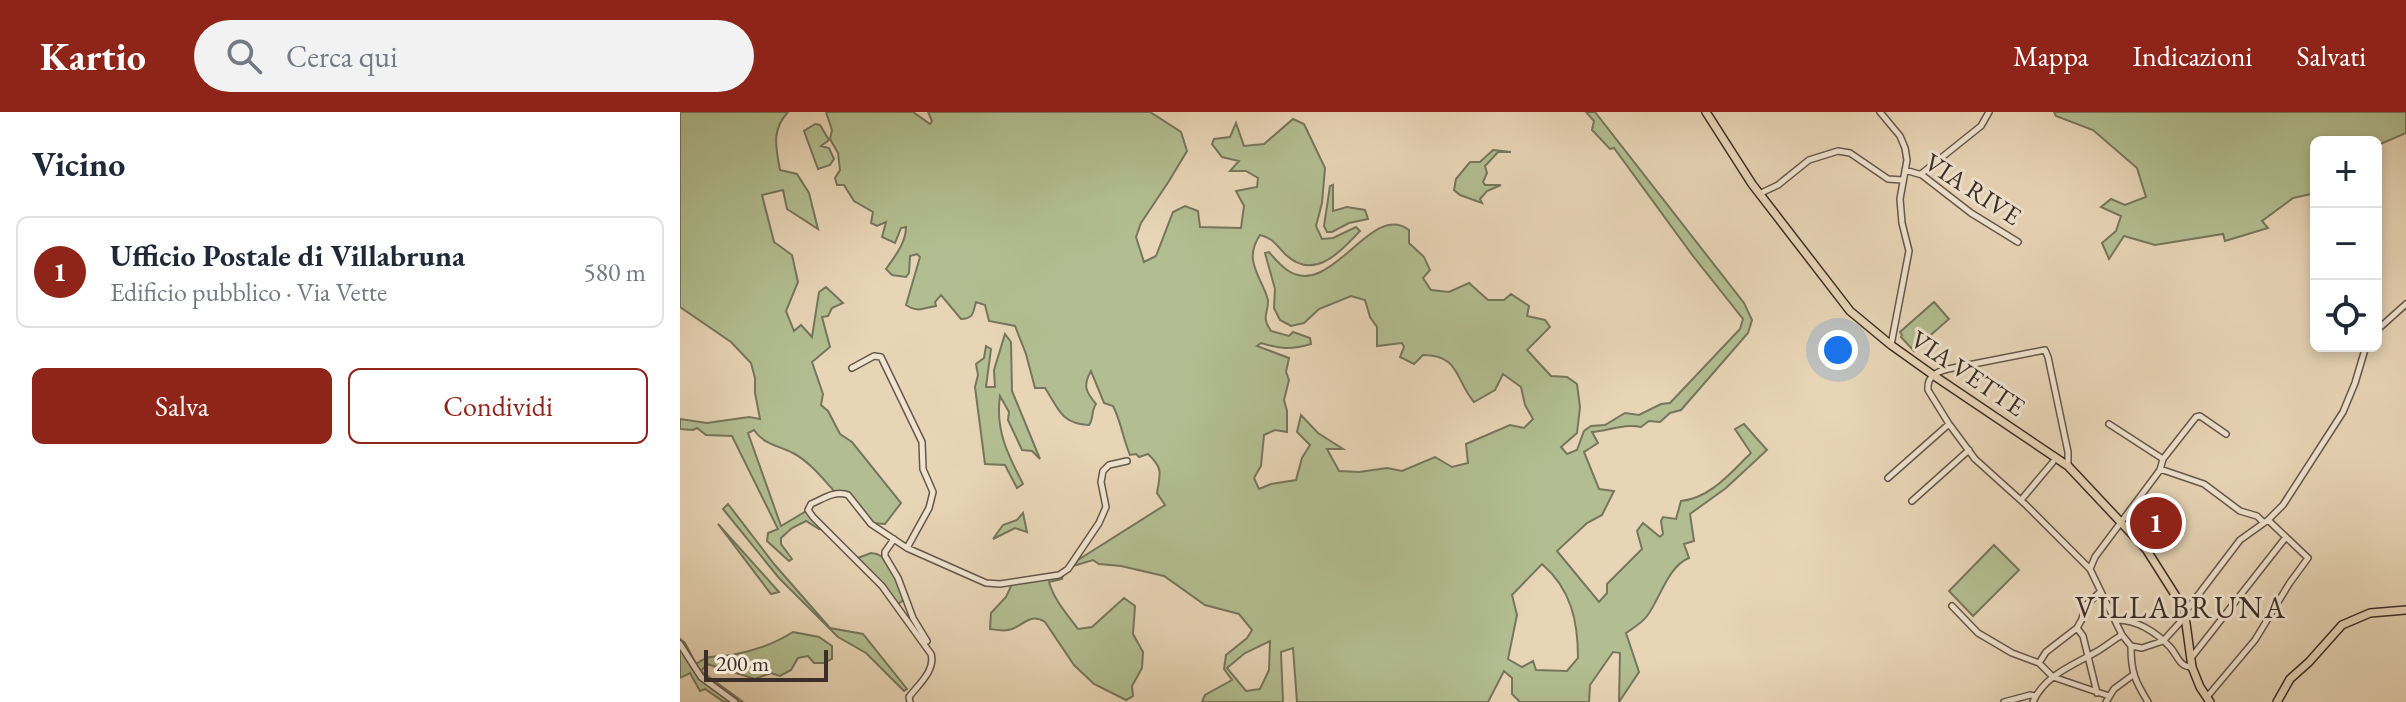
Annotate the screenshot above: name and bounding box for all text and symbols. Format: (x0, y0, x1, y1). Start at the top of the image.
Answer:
search box (194, 20, 754, 92)
text: Kartio (40, 32, 146, 81)
icon: search (222, 34, 266, 78)
text: Cerca qui (286, 37, 398, 76)
text: Mappa (2013, 38, 2089, 74)
text: Indicazioni (2133, 38, 2252, 74)
text: Salvati (2296, 38, 2366, 74)
map controls (2310, 136, 2382, 352)
button: + (2310, 136, 2382, 208)
text: Vicino (32, 142, 125, 186)
street label: VIA RIVE (1918, 145, 2028, 233)
button: − (2310, 208, 2382, 280)
text: Ufficio Postale di Villabruna (110, 236, 465, 275)
text: 1 (53, 255, 67, 289)
text: 580 m (583, 255, 646, 289)
text: Edificio pubblico · Via Vette (110, 275, 387, 309)
button: locate (2310, 280, 2382, 352)
street label: VIA VETTE (1904, 322, 2032, 424)
your location (1818, 330, 1858, 370)
button: Salva (32, 368, 332, 444)
button: Condividi (348, 368, 648, 444)
pin: 1 (2130, 493, 2182, 553)
district label: VILLABRUNA (2075, 588, 2287, 627)
scale bar (704, 646, 828, 682)
text: 200 m (716, 649, 769, 678)

